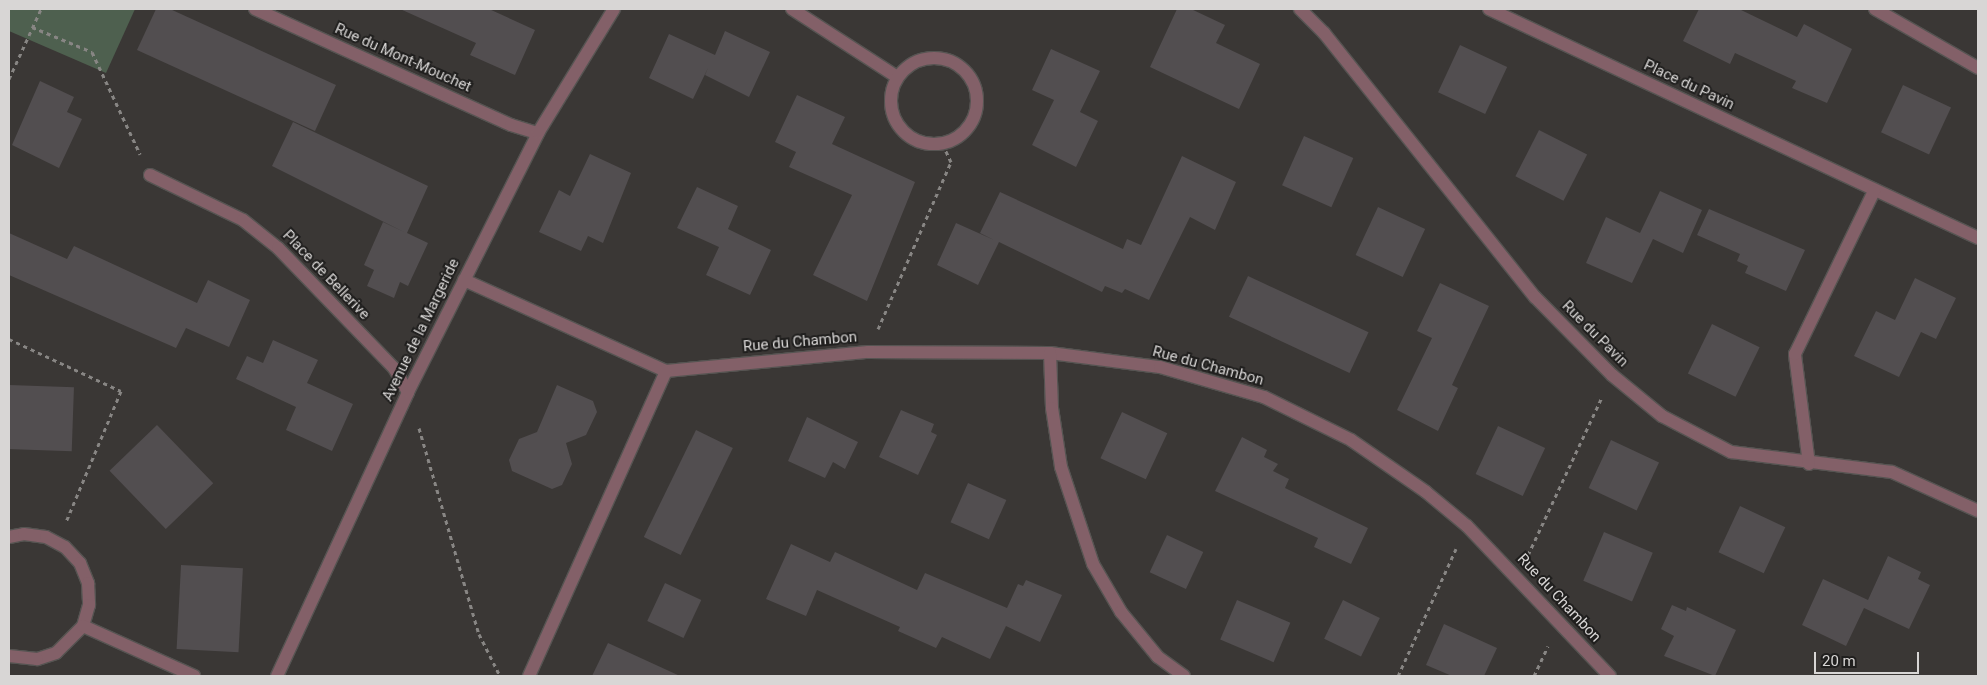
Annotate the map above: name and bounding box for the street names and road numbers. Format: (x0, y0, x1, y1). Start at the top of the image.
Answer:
street label: Rue du Mont-Mouchet (332, 20, 474, 96)
street label: Place du Pavin (1641, 56, 1737, 114)
street label: Place de Bellerive (279, 227, 373, 323)
street label: Avenue de la Margeride (379, 256, 463, 404)
street label: Rue du Pavin (1558, 297, 1632, 371)
street label: Rue du Chambon (742, 328, 858, 356)
street label: Rue du Chambon (1150, 343, 1266, 389)
street label: Rue du Chambon (1513, 550, 1605, 646)

